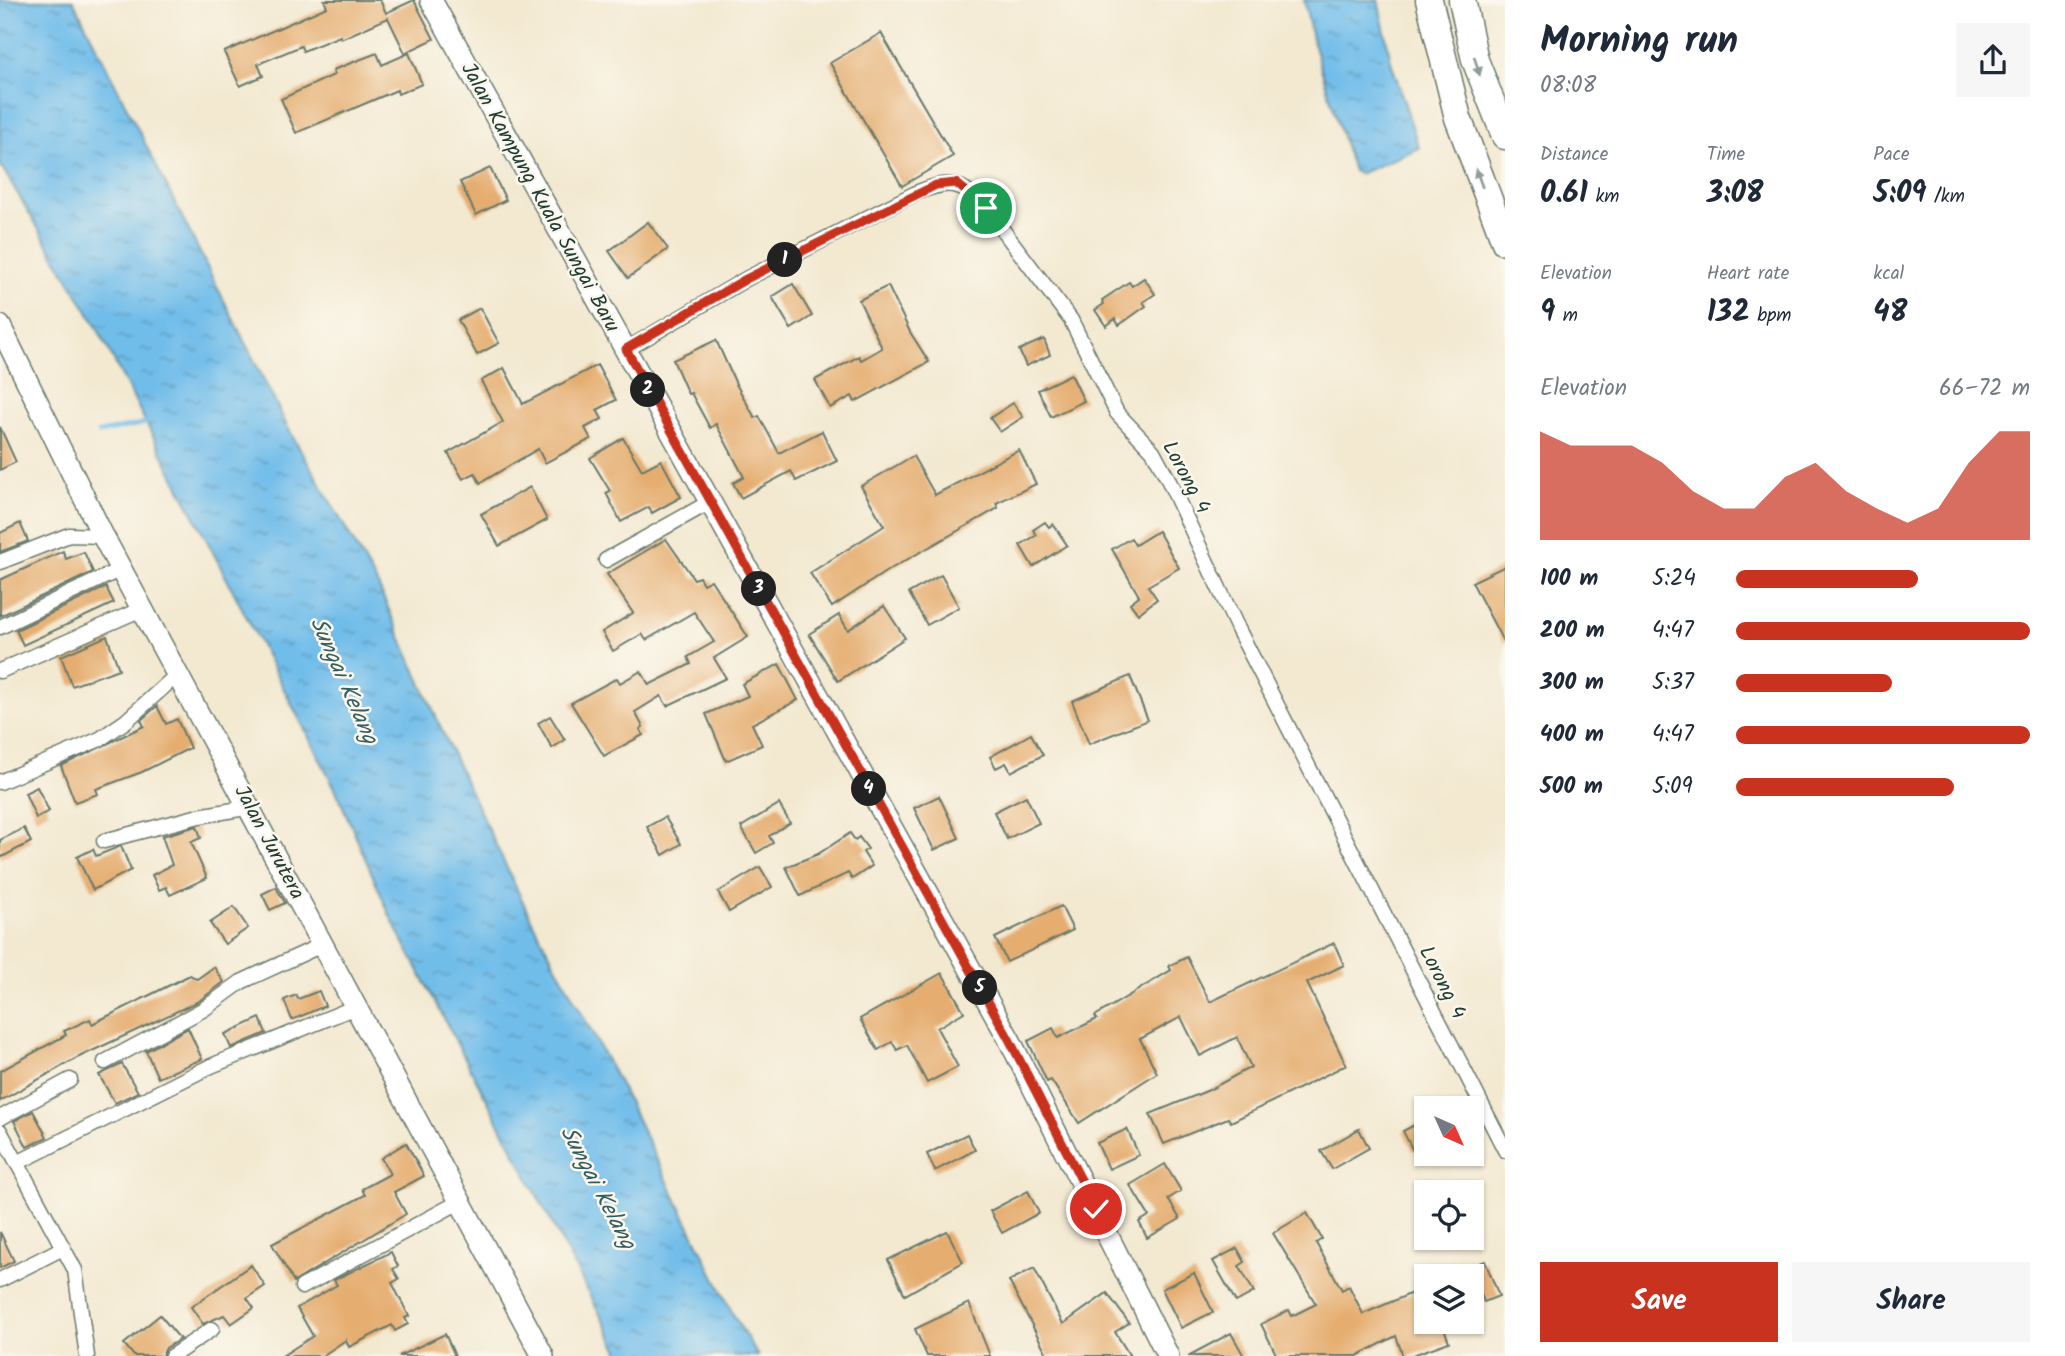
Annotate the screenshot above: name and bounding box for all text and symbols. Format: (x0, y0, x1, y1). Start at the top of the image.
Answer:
text: Morning run (1540, 12, 1738, 72)
button: share (1956, 23, 2030, 97)
street label: Jalan Kampung Kuala Sungai Baru (451, 56, 628, 339)
one-way arrow (1473, 56, 1483, 77)
text: 08:08 (1540, 68, 1596, 104)
text: Distance (1540, 140, 1608, 170)
text: Time (1707, 140, 1745, 170)
text: Pace (1873, 140, 1910, 170)
one-way arrow (1473, 168, 1484, 189)
text: 0.61 (1540, 170, 1588, 218)
text: 3:08 (1707, 170, 1764, 218)
text: 5:09 (1873, 170, 1926, 218)
pin (956, 178, 1016, 238)
text: km (1588, 182, 1619, 212)
text: /km (1926, 182, 1965, 212)
icon: arrive (967, 189, 1005, 227)
pin: 1 (768, 243, 802, 278)
text: 1 (782, 244, 787, 274)
text: Elevation (1540, 259, 1612, 289)
text: Heart rate (1707, 259, 1789, 289)
text: kcal (1873, 259, 1904, 289)
text: 9 (1540, 289, 1555, 337)
text: 132 (1707, 289, 1750, 337)
text: 48 (1873, 289, 1907, 337)
text: m (1555, 301, 1578, 331)
text: bpm (1750, 301, 1791, 331)
text: Elevation (1540, 371, 1627, 407)
text: 66–72 m (1939, 371, 2030, 407)
pin: 2 (630, 372, 666, 408)
text: 2 (642, 374, 653, 404)
street label: Lorong 4 (1153, 435, 1219, 520)
text: 100 m (1540, 561, 1598, 597)
text: 5:24 (1652, 561, 1696, 597)
pin: 3 (742, 572, 776, 606)
text: 3 (753, 573, 764, 603)
water label: Sungai Kelang (299, 612, 388, 752)
text: 200 m (1540, 613, 1605, 649)
text: 4:47 (1652, 613, 1694, 649)
text: 300 m (1540, 665, 1604, 701)
text: 5:37 (1652, 665, 1694, 701)
text: 400 m (1540, 717, 1604, 753)
text: 4:47 (1652, 717, 1694, 753)
text: 500 m (1540, 769, 1603, 805)
text: 5:09 (1652, 769, 1693, 805)
pin: 4 (852, 772, 886, 806)
text: 4 (863, 773, 874, 803)
street label: Jalan Jurutera (225, 779, 313, 906)
street label: Lorong 4 (1409, 940, 1474, 1025)
pin: 5 (962, 970, 998, 1006)
text: 5 (975, 972, 984, 1002)
north arrow (1414, 1096, 1484, 1166)
map controls (1414, 1096, 1484, 1334)
water label: Sungai Kelang (550, 1120, 646, 1258)
pin (1066, 1179, 1126, 1239)
button: locate (1414, 1180, 1484, 1250)
icon: check (1077, 1190, 1115, 1228)
button: Save (1540, 1262, 1778, 1342)
button: Share (1792, 1262, 2030, 1342)
button: layers (1414, 1264, 1484, 1334)

